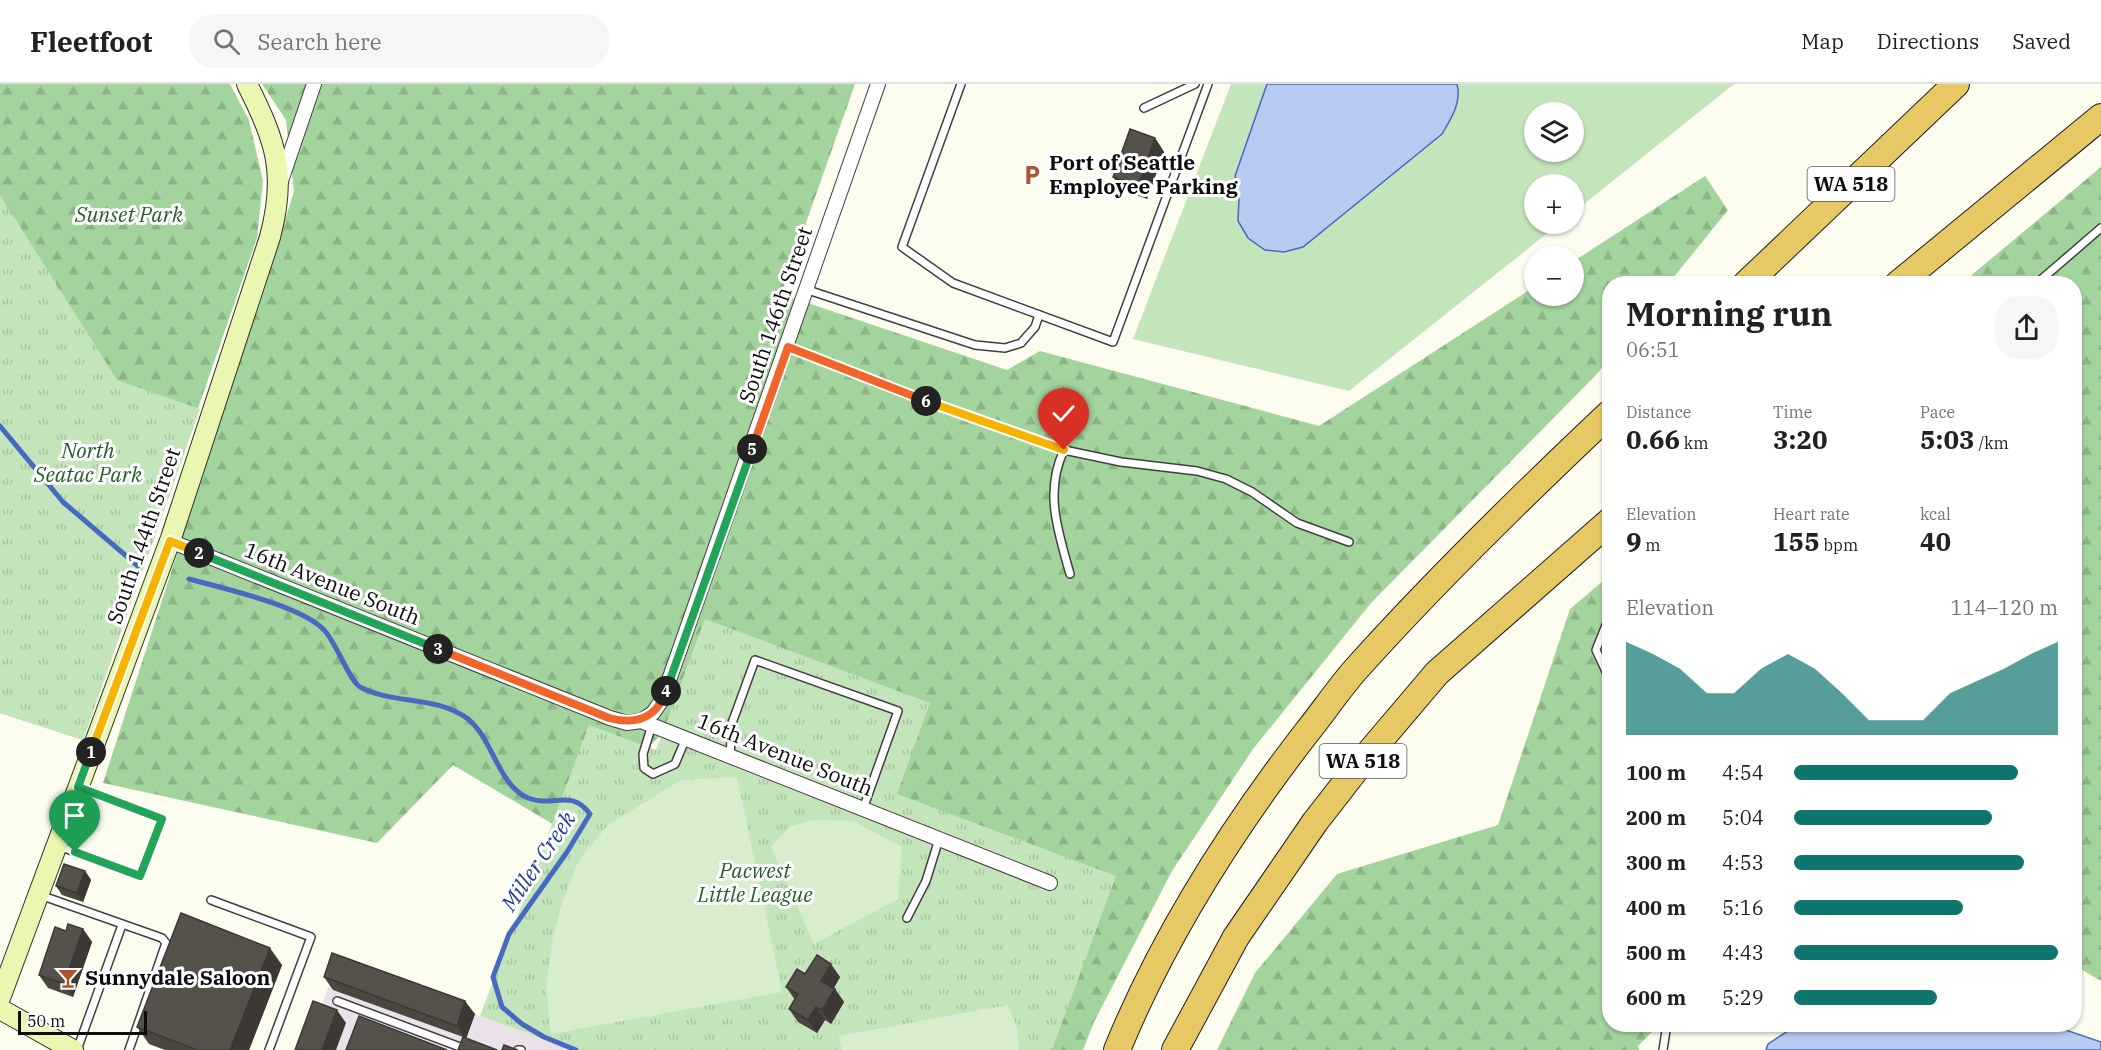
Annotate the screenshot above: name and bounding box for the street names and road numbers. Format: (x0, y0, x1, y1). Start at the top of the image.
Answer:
road number: WA 518 (1808, 167, 1894, 201)
street label: South 146th Street (732, 223, 818, 407)
street label: South 144th Street (100, 444, 186, 628)
street label: 16th Avenue South (240, 535, 424, 631)
street label: 16th Avenue South (693, 706, 877, 802)
road number: WA 518 (1320, 744, 1406, 778)

